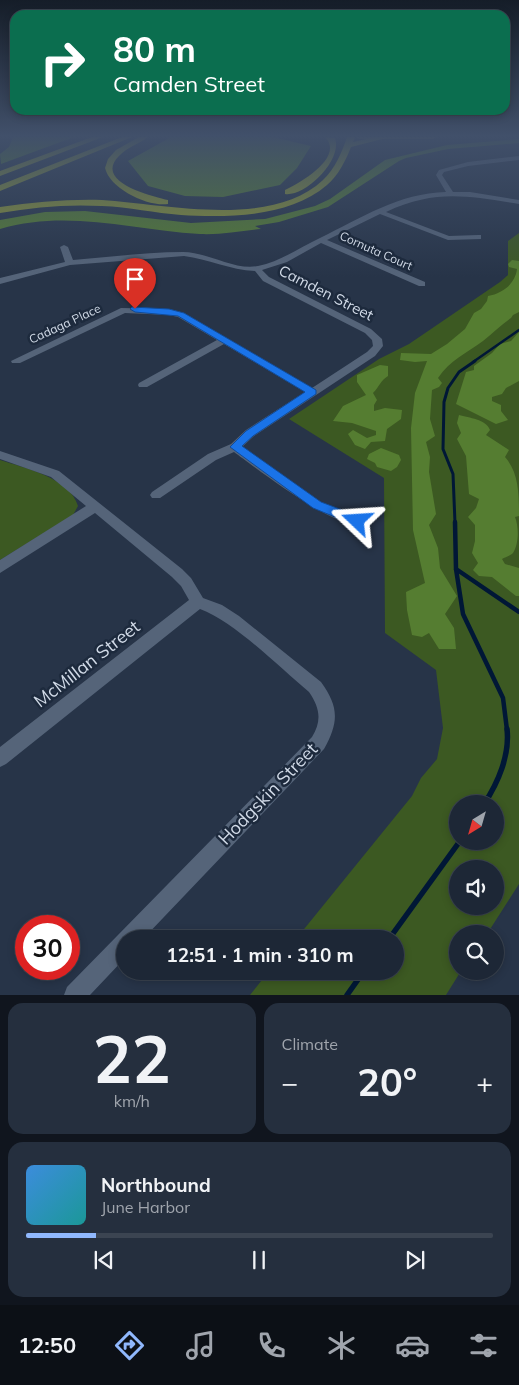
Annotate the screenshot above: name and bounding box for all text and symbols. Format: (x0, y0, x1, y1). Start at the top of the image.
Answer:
text: 80 m (113, 27, 196, 71)
icon: right (30, 30, 95, 95)
text: Camden Street (113, 70, 265, 98)
street label: Cornuta Court (338, 228, 415, 273)
pin (114, 258, 156, 309)
street label: Camden Street (276, 261, 377, 325)
icon: arrive (121, 265, 149, 293)
street label: Cadaga Place (27, 300, 103, 347)
position arrow (330, 494, 382, 546)
street label: McMillan Street (29, 615, 144, 712)
street label: Hodgskin Street (213, 738, 322, 850)
north arrow (449, 795, 504, 850)
map controls (449, 795, 504, 980)
button: sound (449, 860, 504, 915)
speed limit sign: 30 (15, 915, 80, 980)
button: search (449, 925, 504, 980)
text: 12:51 · 1 min · 310 m (166, 943, 354, 967)
text: 22 (93, 1018, 171, 1099)
text: Climate (282, 1034, 338, 1054)
text: 20° (357, 1058, 417, 1106)
text: − (282, 1065, 298, 1100)
text: + (476, 1065, 493, 1100)
text: km/h (114, 1091, 150, 1111)
text: Northbound (101, 1173, 211, 1197)
text: June Harbor (101, 1197, 190, 1217)
icon: previous (90, 1246, 118, 1274)
icon: pause (245, 1246, 273, 1274)
icon: next (401, 1246, 429, 1274)
icon: directions (112, 1328, 147, 1363)
icon: music (183, 1328, 218, 1363)
icon: phone (254, 1328, 289, 1363)
icon: climate (324, 1328, 359, 1363)
icon: car (395, 1328, 430, 1363)
icon: filters (466, 1328, 501, 1363)
text: 12:50 (18, 1331, 76, 1359)

